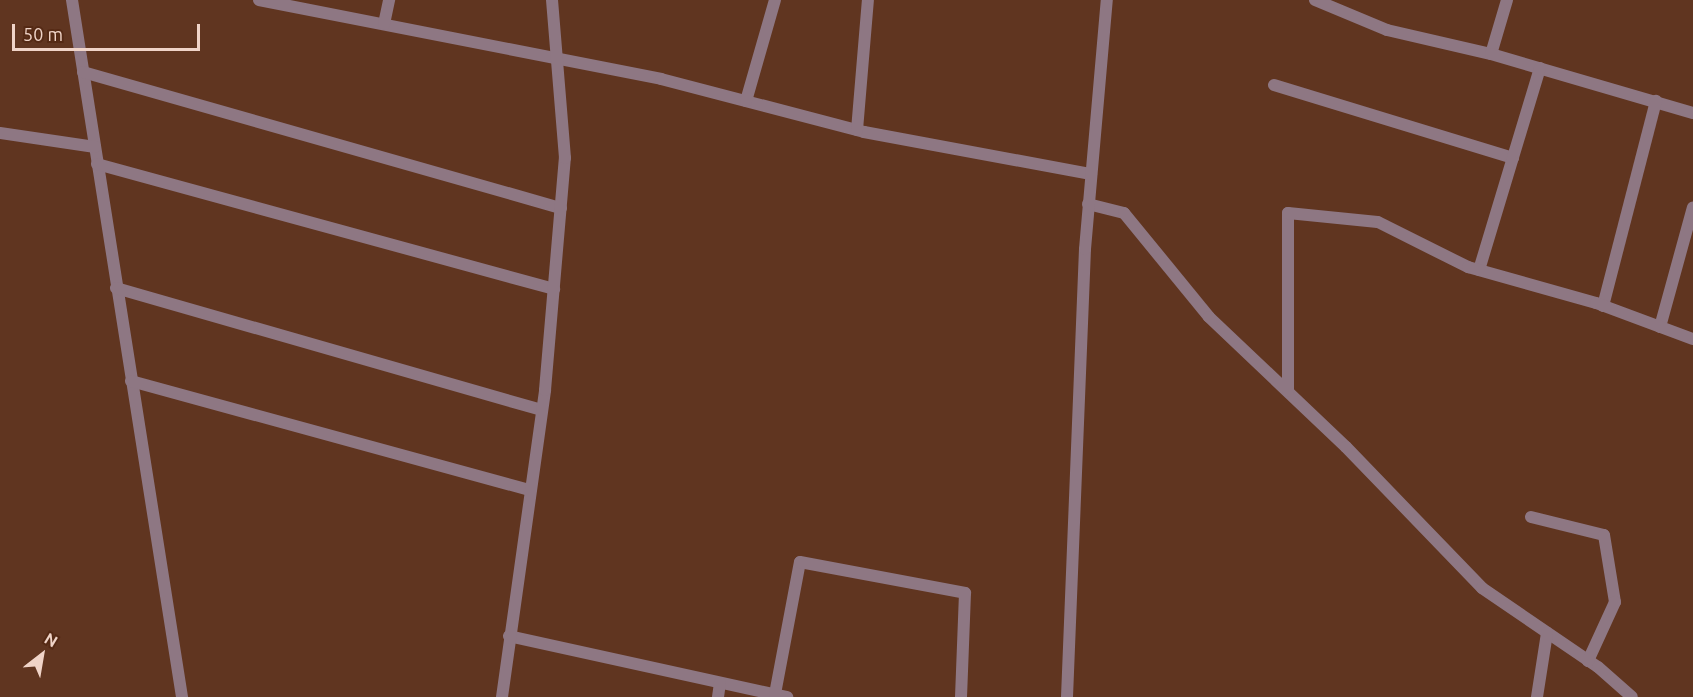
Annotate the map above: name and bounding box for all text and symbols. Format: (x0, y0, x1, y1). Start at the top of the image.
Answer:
scale bar (15, 12, 202, 50)
text: 50 m (23, 24, 63, 44)
north arrow (12, 625, 72, 685)
text: N (42, 629, 61, 650)

